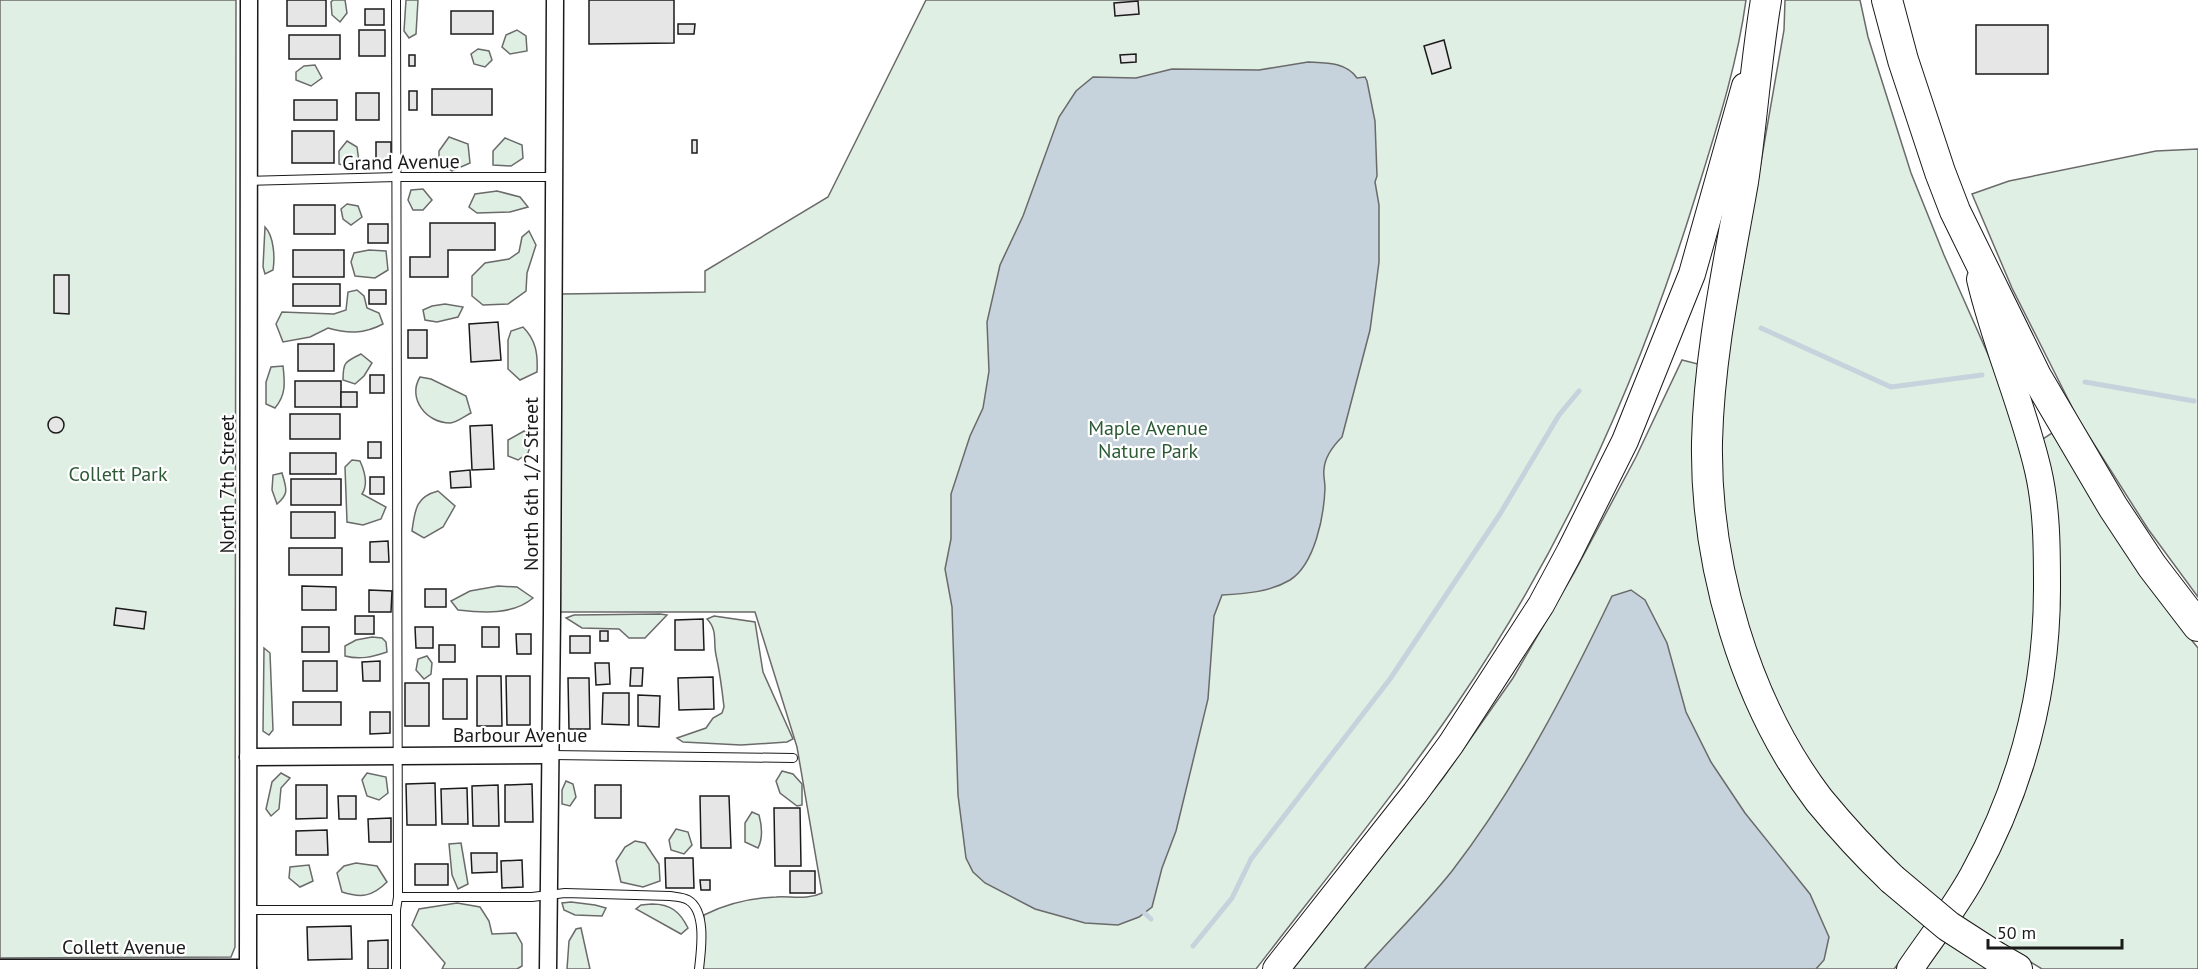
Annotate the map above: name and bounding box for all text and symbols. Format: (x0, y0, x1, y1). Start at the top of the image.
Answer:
street label: Grand Avenue (342, 148, 460, 176)
street label: North 6th 1/2 Street (518, 397, 544, 571)
street label: North 7th Street (214, 414, 240, 554)
park label: Maple Avenue Nature Park (1088, 415, 1208, 464)
park label: Collett Park (69, 461, 168, 487)
street label: Barbour Avenue (453, 722, 587, 748)
scale bar (1988, 912, 2122, 950)
text: 50 m (1997, 921, 2036, 944)
street label: Collett Avenue (62, 934, 186, 960)

